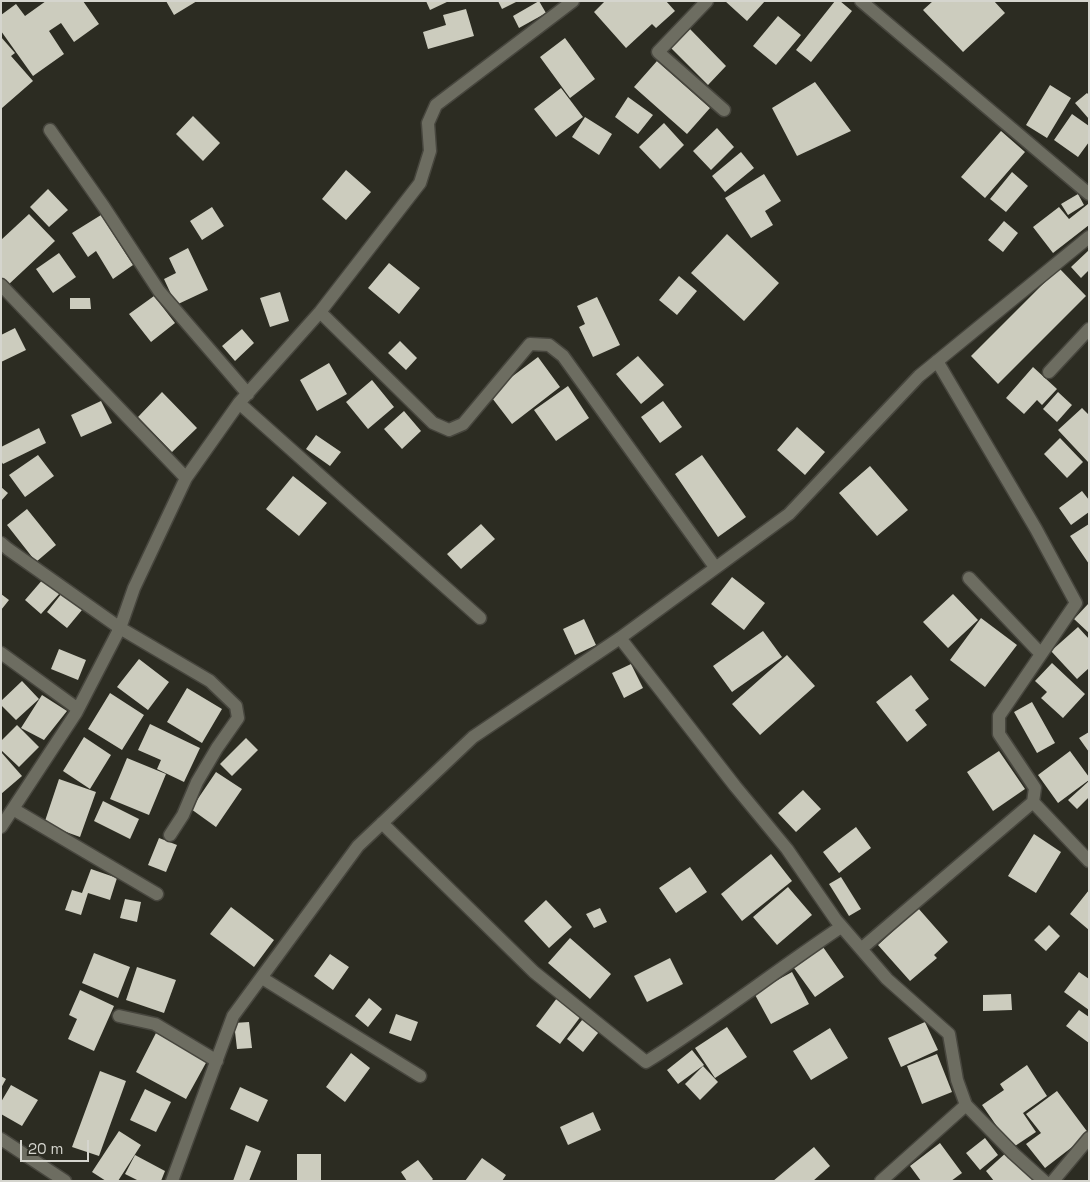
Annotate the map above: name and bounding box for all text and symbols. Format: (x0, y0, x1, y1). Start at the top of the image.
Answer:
scale bar (22, 1130, 91, 1162)
text: 20 m (28, 1139, 63, 1158)

